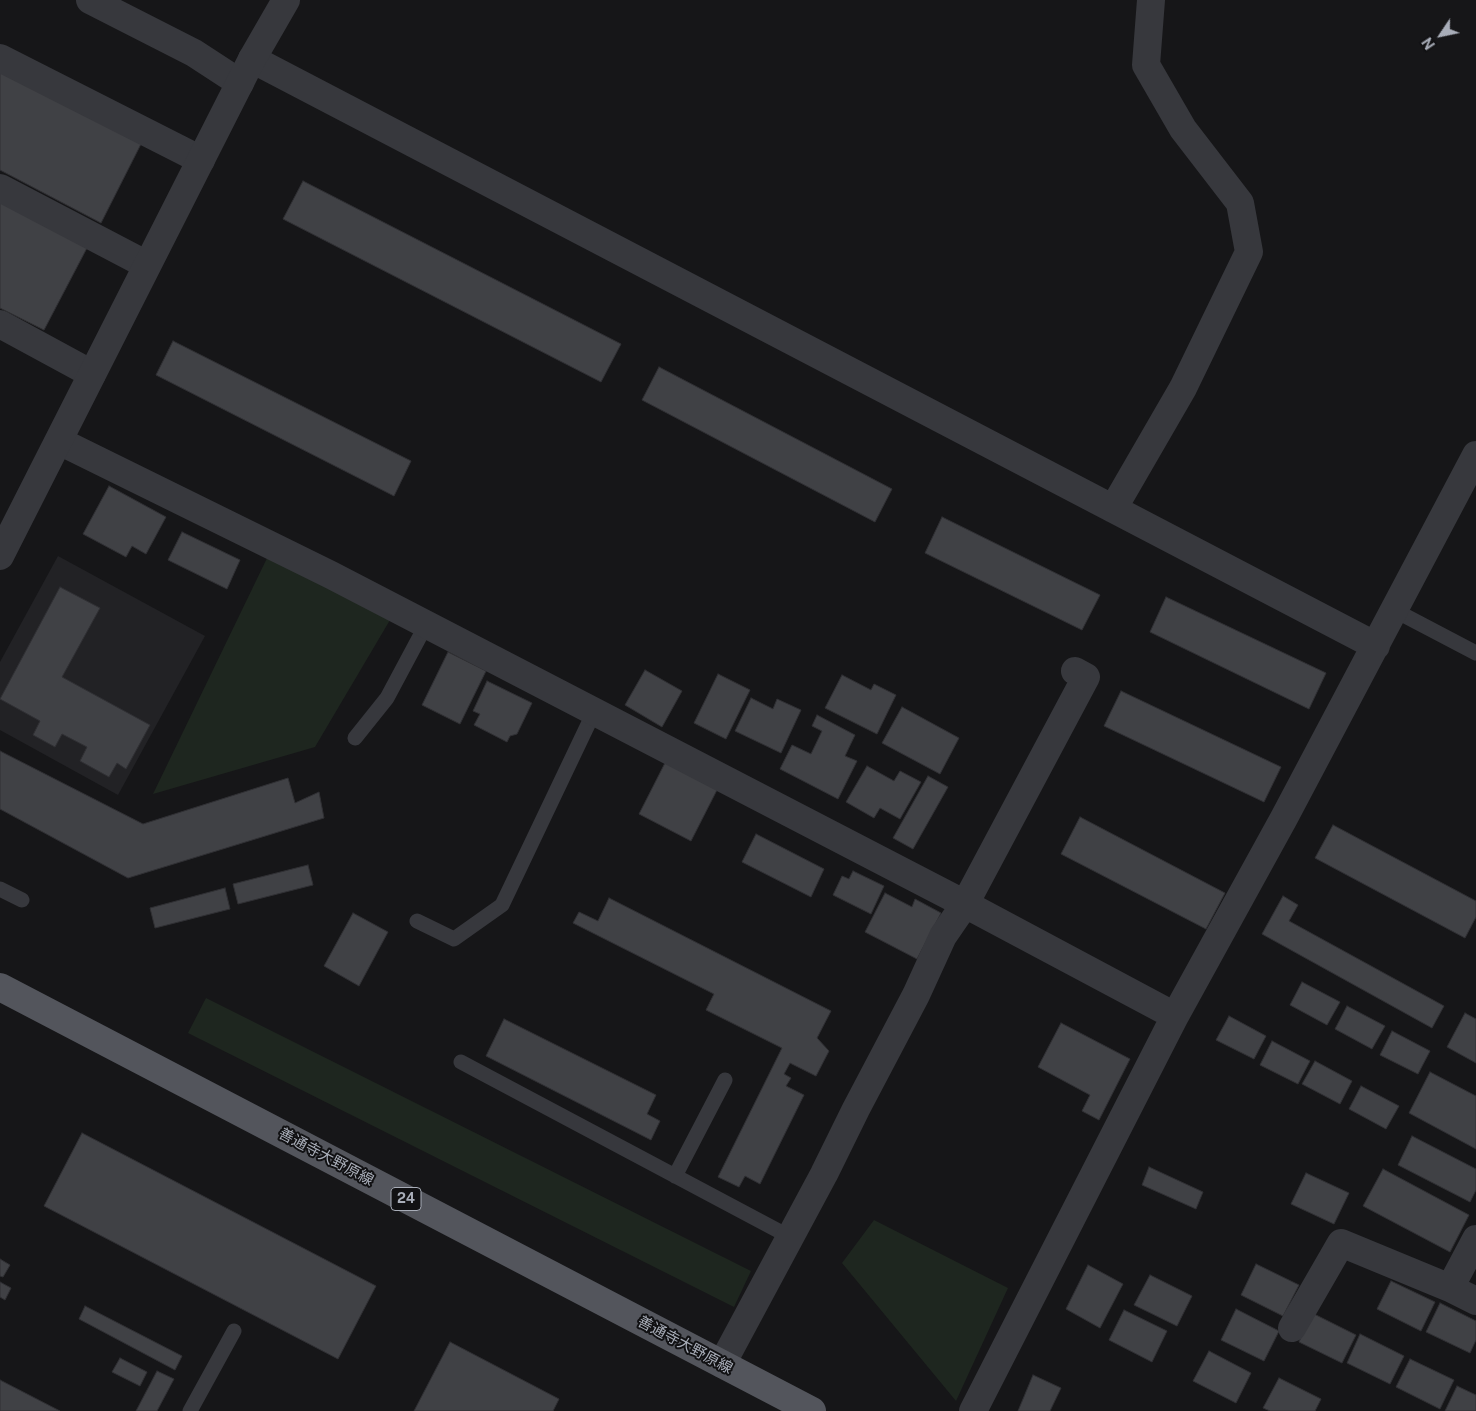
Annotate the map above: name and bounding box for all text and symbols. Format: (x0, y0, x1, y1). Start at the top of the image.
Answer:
north arrow (1416, 10, 1466, 60)
text: N (1419, 34, 1438, 52)
street label: 善通寺大野原線 (275, 1124, 377, 1190)
road number: 24 (391, 1188, 421, 1210)
street label: 善通寺大野原線 (634, 1312, 736, 1378)

